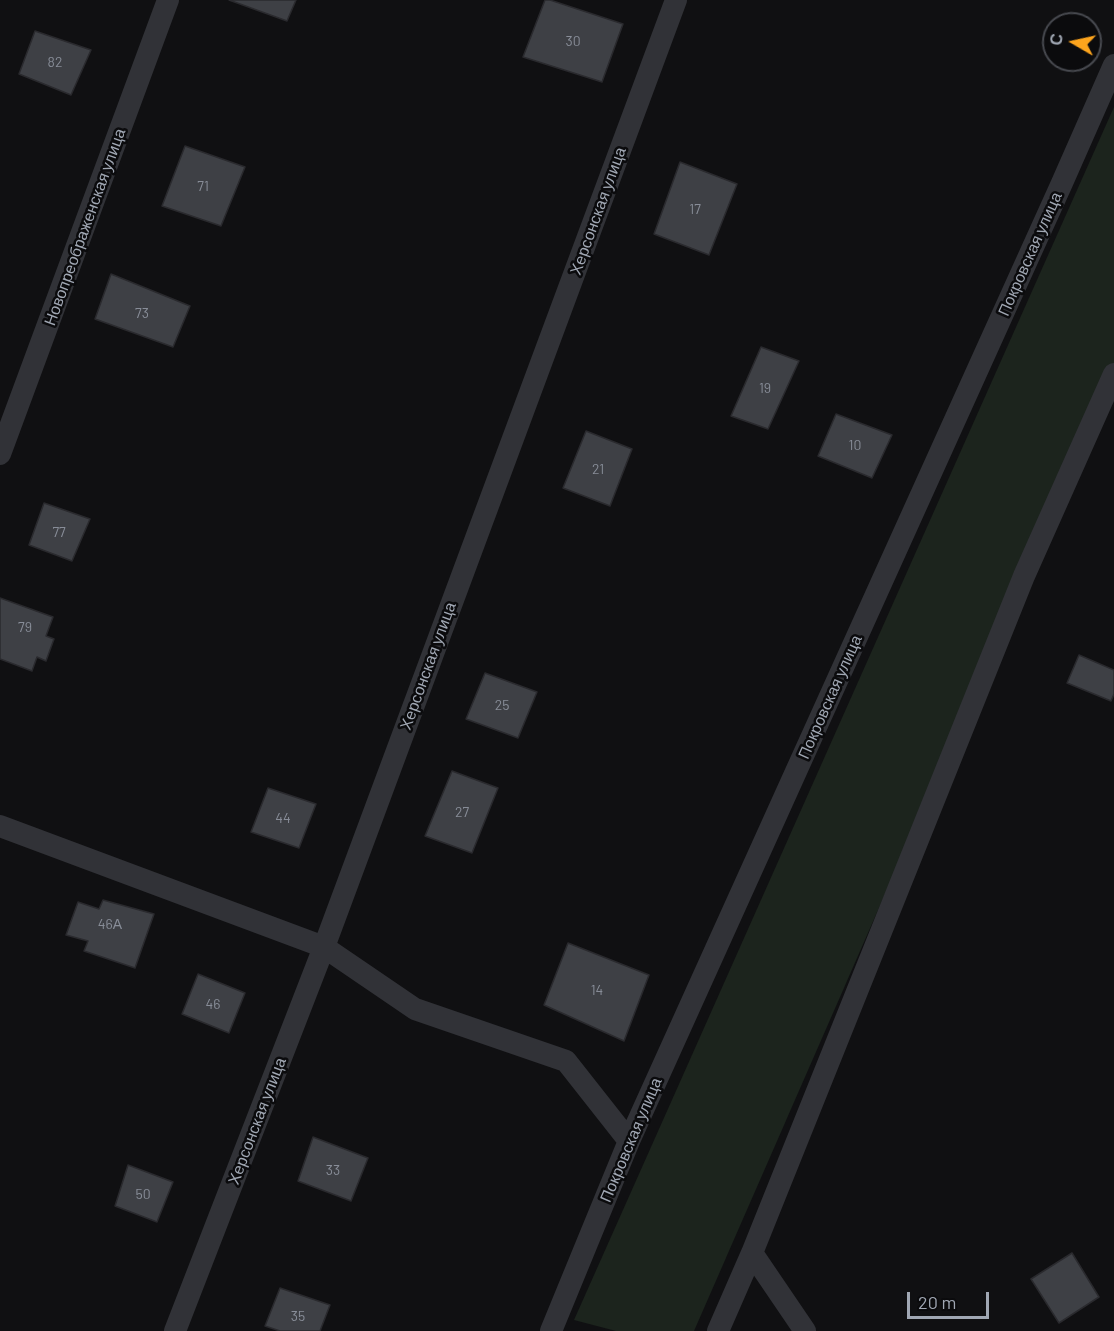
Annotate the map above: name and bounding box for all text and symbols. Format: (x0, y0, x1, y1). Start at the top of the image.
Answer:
north arrow (1042, 12, 1102, 72)
text: С (1045, 32, 1066, 47)
house number: 30 (565, 33, 581, 49)
house number: 82 (48, 54, 62, 70)
street label: Новопреображенская улица (40, 126, 130, 328)
street label: Херсонская улица (566, 145, 630, 277)
house number: 71 (197, 178, 209, 194)
street label: Покровская улица (994, 189, 1066, 319)
house number: 17 (689, 201, 701, 217)
house number: 73 (135, 305, 149, 321)
house number: 19 (759, 380, 771, 396)
house number: 10 (849, 437, 861, 453)
house number: 21 (592, 461, 604, 477)
house number: 77 (52, 524, 66, 540)
street label: Херсонская улица (396, 600, 460, 732)
house number: 79 (18, 619, 32, 635)
street label: Покровская улица (794, 632, 866, 762)
house number: 25 (495, 697, 509, 713)
house number: 27 (455, 804, 469, 820)
house number: 44 (275, 810, 291, 826)
house number: 46А (98, 916, 122, 932)
house number: 14 (591, 982, 603, 998)
house number: 46 (206, 996, 220, 1012)
street label: Херсонская улица (224, 1055, 290, 1187)
street label: Покровская улица (596, 1075, 666, 1205)
house number: 33 (326, 1162, 340, 1178)
house number: 50 (135, 1186, 151, 1202)
scale bar (910, 1280, 992, 1318)
text: 20 m (918, 1291, 956, 1313)
house number: 35 (291, 1308, 305, 1324)

